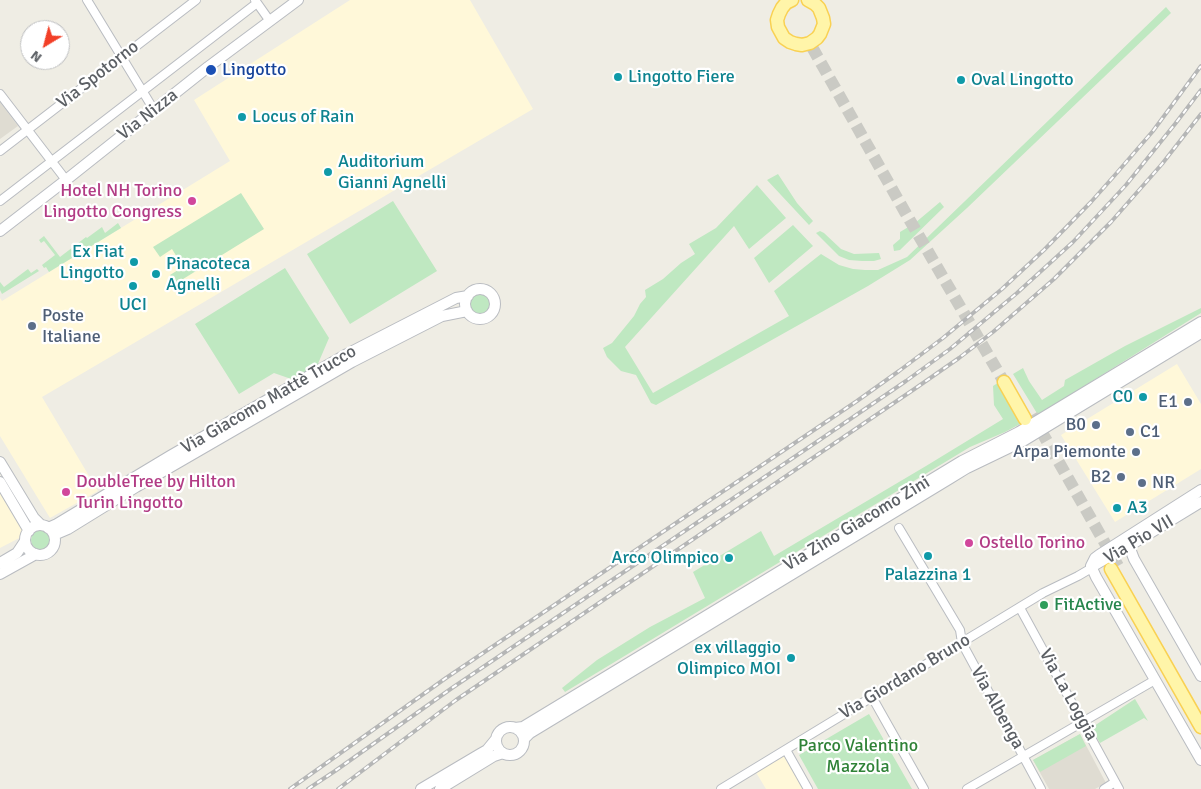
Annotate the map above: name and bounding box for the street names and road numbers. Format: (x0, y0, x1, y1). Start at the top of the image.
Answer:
street label: Via Spotorno (53, 36, 143, 114)
street label: Via Nizza (114, 85, 182, 145)
street label: Via Giacomo Mattè Trucco (178, 341, 360, 459)
street label: Via Zino Giacomo Zini (780, 472, 934, 576)
street label: Via Pio VII (1100, 511, 1178, 569)
street label: Via Giordano Bruno (836, 629, 974, 725)
street label: Via La Loggia (1034, 645, 1102, 745)
street label: Via Albenga (965, 663, 1029, 753)

